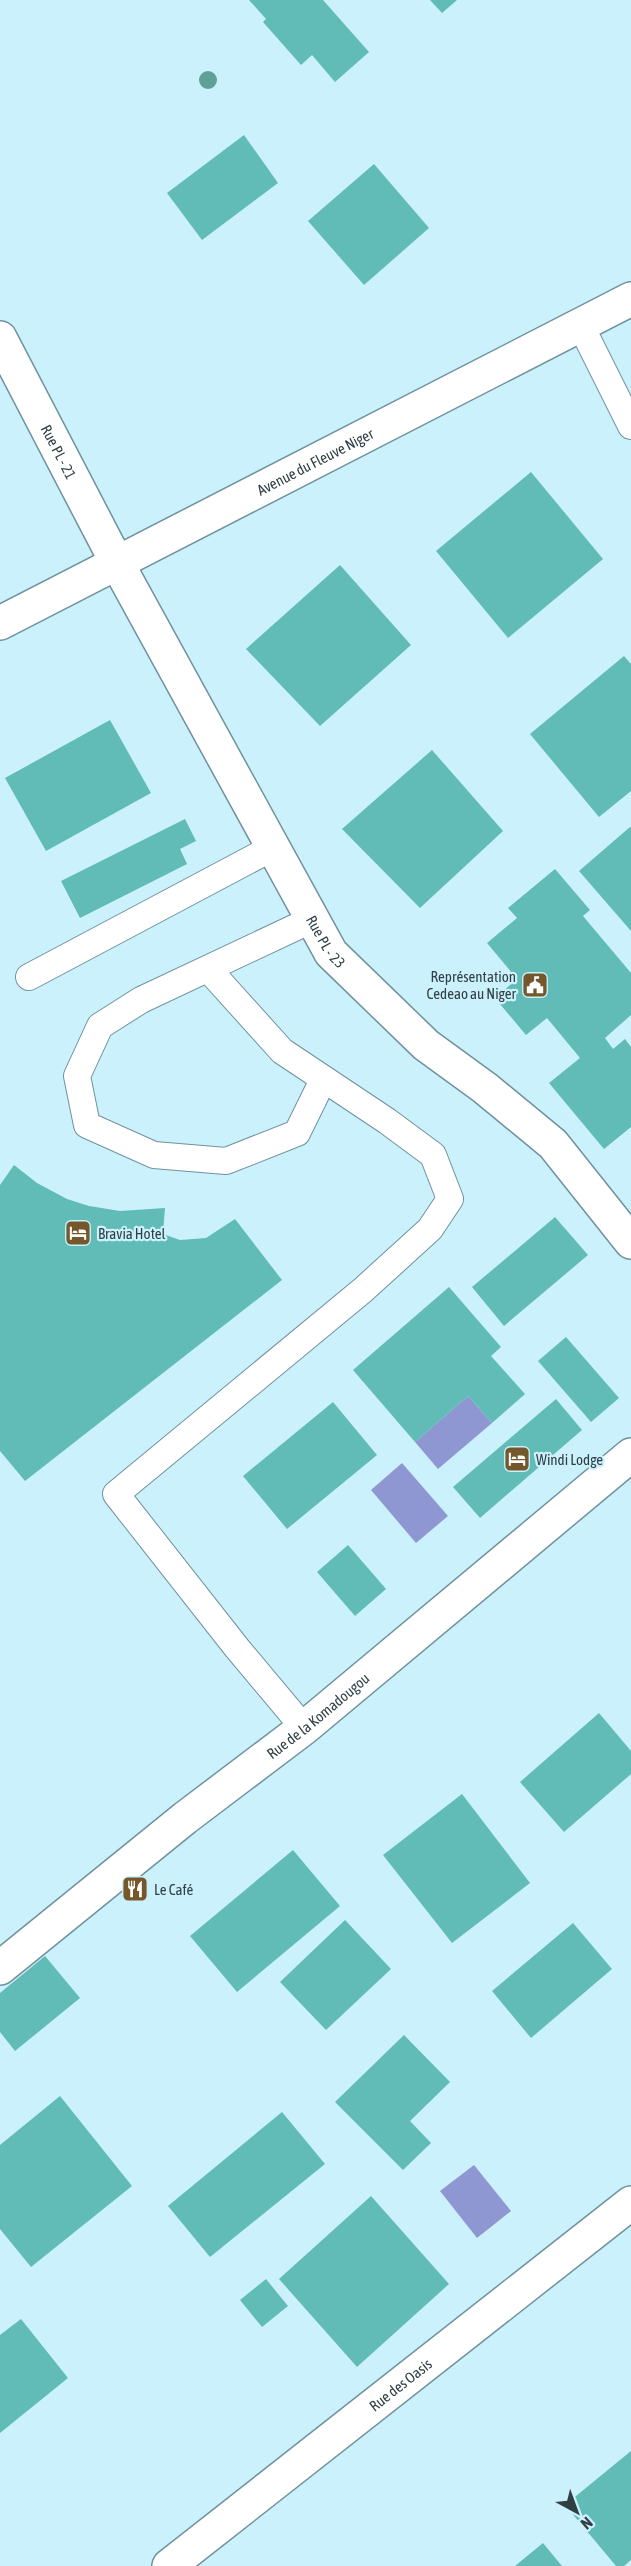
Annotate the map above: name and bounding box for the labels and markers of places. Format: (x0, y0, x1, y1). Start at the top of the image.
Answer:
place label: Représentation Cedeao au Niger (427, 968, 517, 1002)
public building icon: Représentation Cedeao au Niger (520, 970, 550, 1000)
hotel icon: Bravia Hotel (63, 1218, 93, 1248)
place label: Bravia Hotel (98, 1225, 166, 1242)
hotel icon: Windi Lodge (502, 1444, 532, 1474)
place label: Windi Lodge (536, 1451, 603, 1468)
restaurant icon: Le Café (120, 1874, 150, 1904)
place label: Le Café (154, 1881, 194, 1898)

